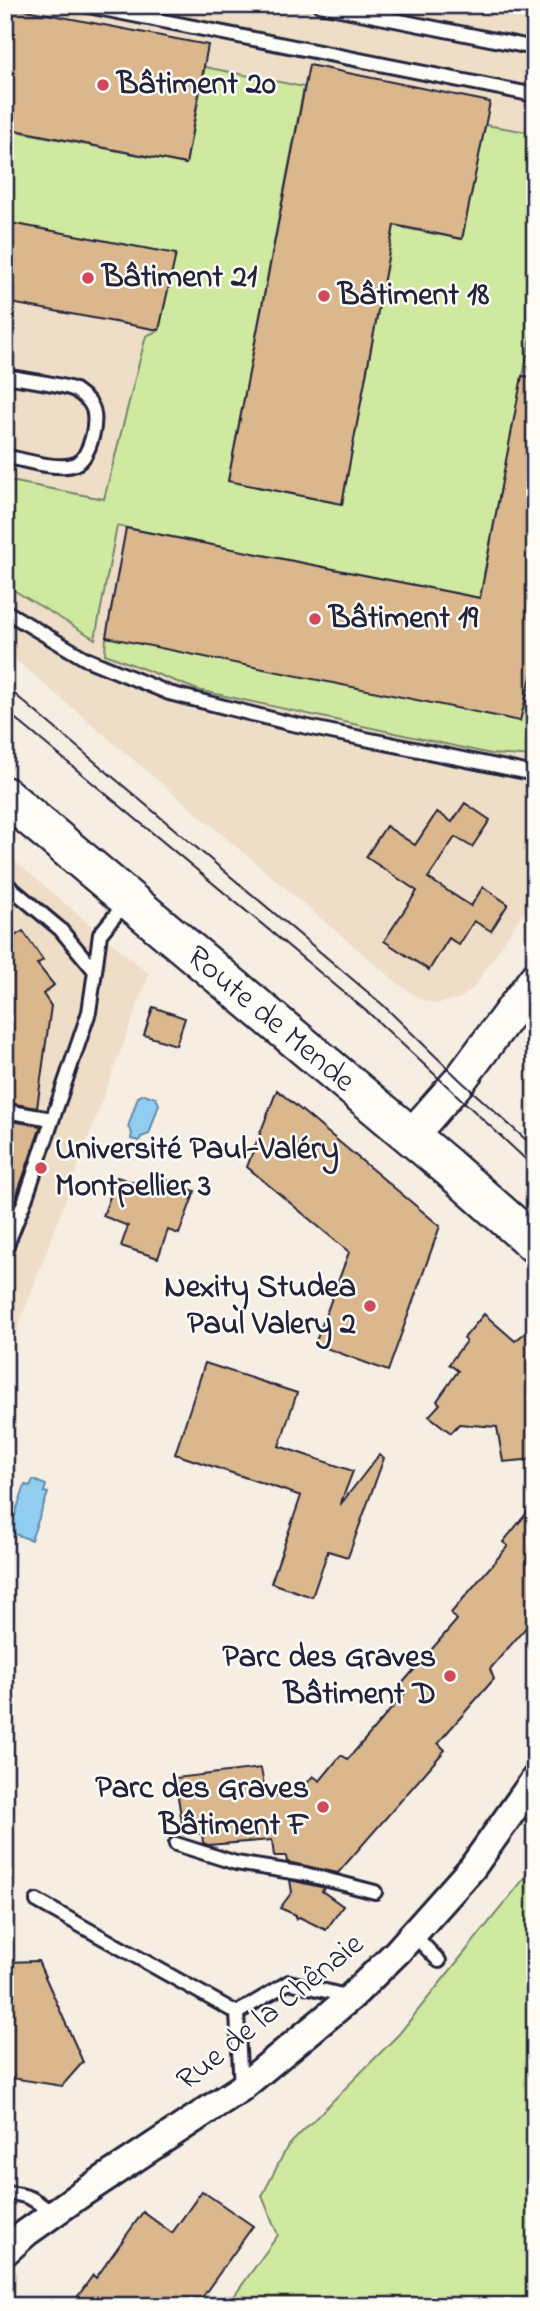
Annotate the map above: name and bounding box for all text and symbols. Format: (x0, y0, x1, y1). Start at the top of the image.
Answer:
place label: Bâtiment 20 (115, 62, 276, 109)
marker: Bâtiment 20 (95, 77, 111, 93)
place label: Bâtiment 21 (100, 255, 257, 302)
marker: Bâtiment 21 (80, 270, 96, 286)
place label: Bâtiment 18 (336, 273, 489, 320)
marker: Bâtiment 18 (316, 288, 332, 304)
place label: Bâtiment 19 (327, 596, 478, 643)
marker: Bâtiment 19 (307, 611, 323, 627)
street label: Route de Mende (175, 935, 365, 1105)
place label: Université Paul-Valéry Montpellier 3 (55, 1127, 339, 1211)
marker: Université Paul-Valéry Montpellier 3 (33, 1160, 49, 1176)
place label: Nexity Studea Paul Valery 2 (164, 1265, 356, 1350)
marker: Nexity Studea Paul Valery 2 (362, 1298, 378, 1314)
place label: Parc des Graves Bâtiment D (222, 1635, 436, 1719)
marker: Parc des Graves Bâtiment D (442, 1668, 458, 1684)
place label: Parc des Graves Bâtiment F (95, 1766, 309, 1850)
marker: Parc des Graves Bâtiment F (315, 1799, 331, 1815)
street label: Rue de la Chênaie (167, 1922, 375, 2103)

